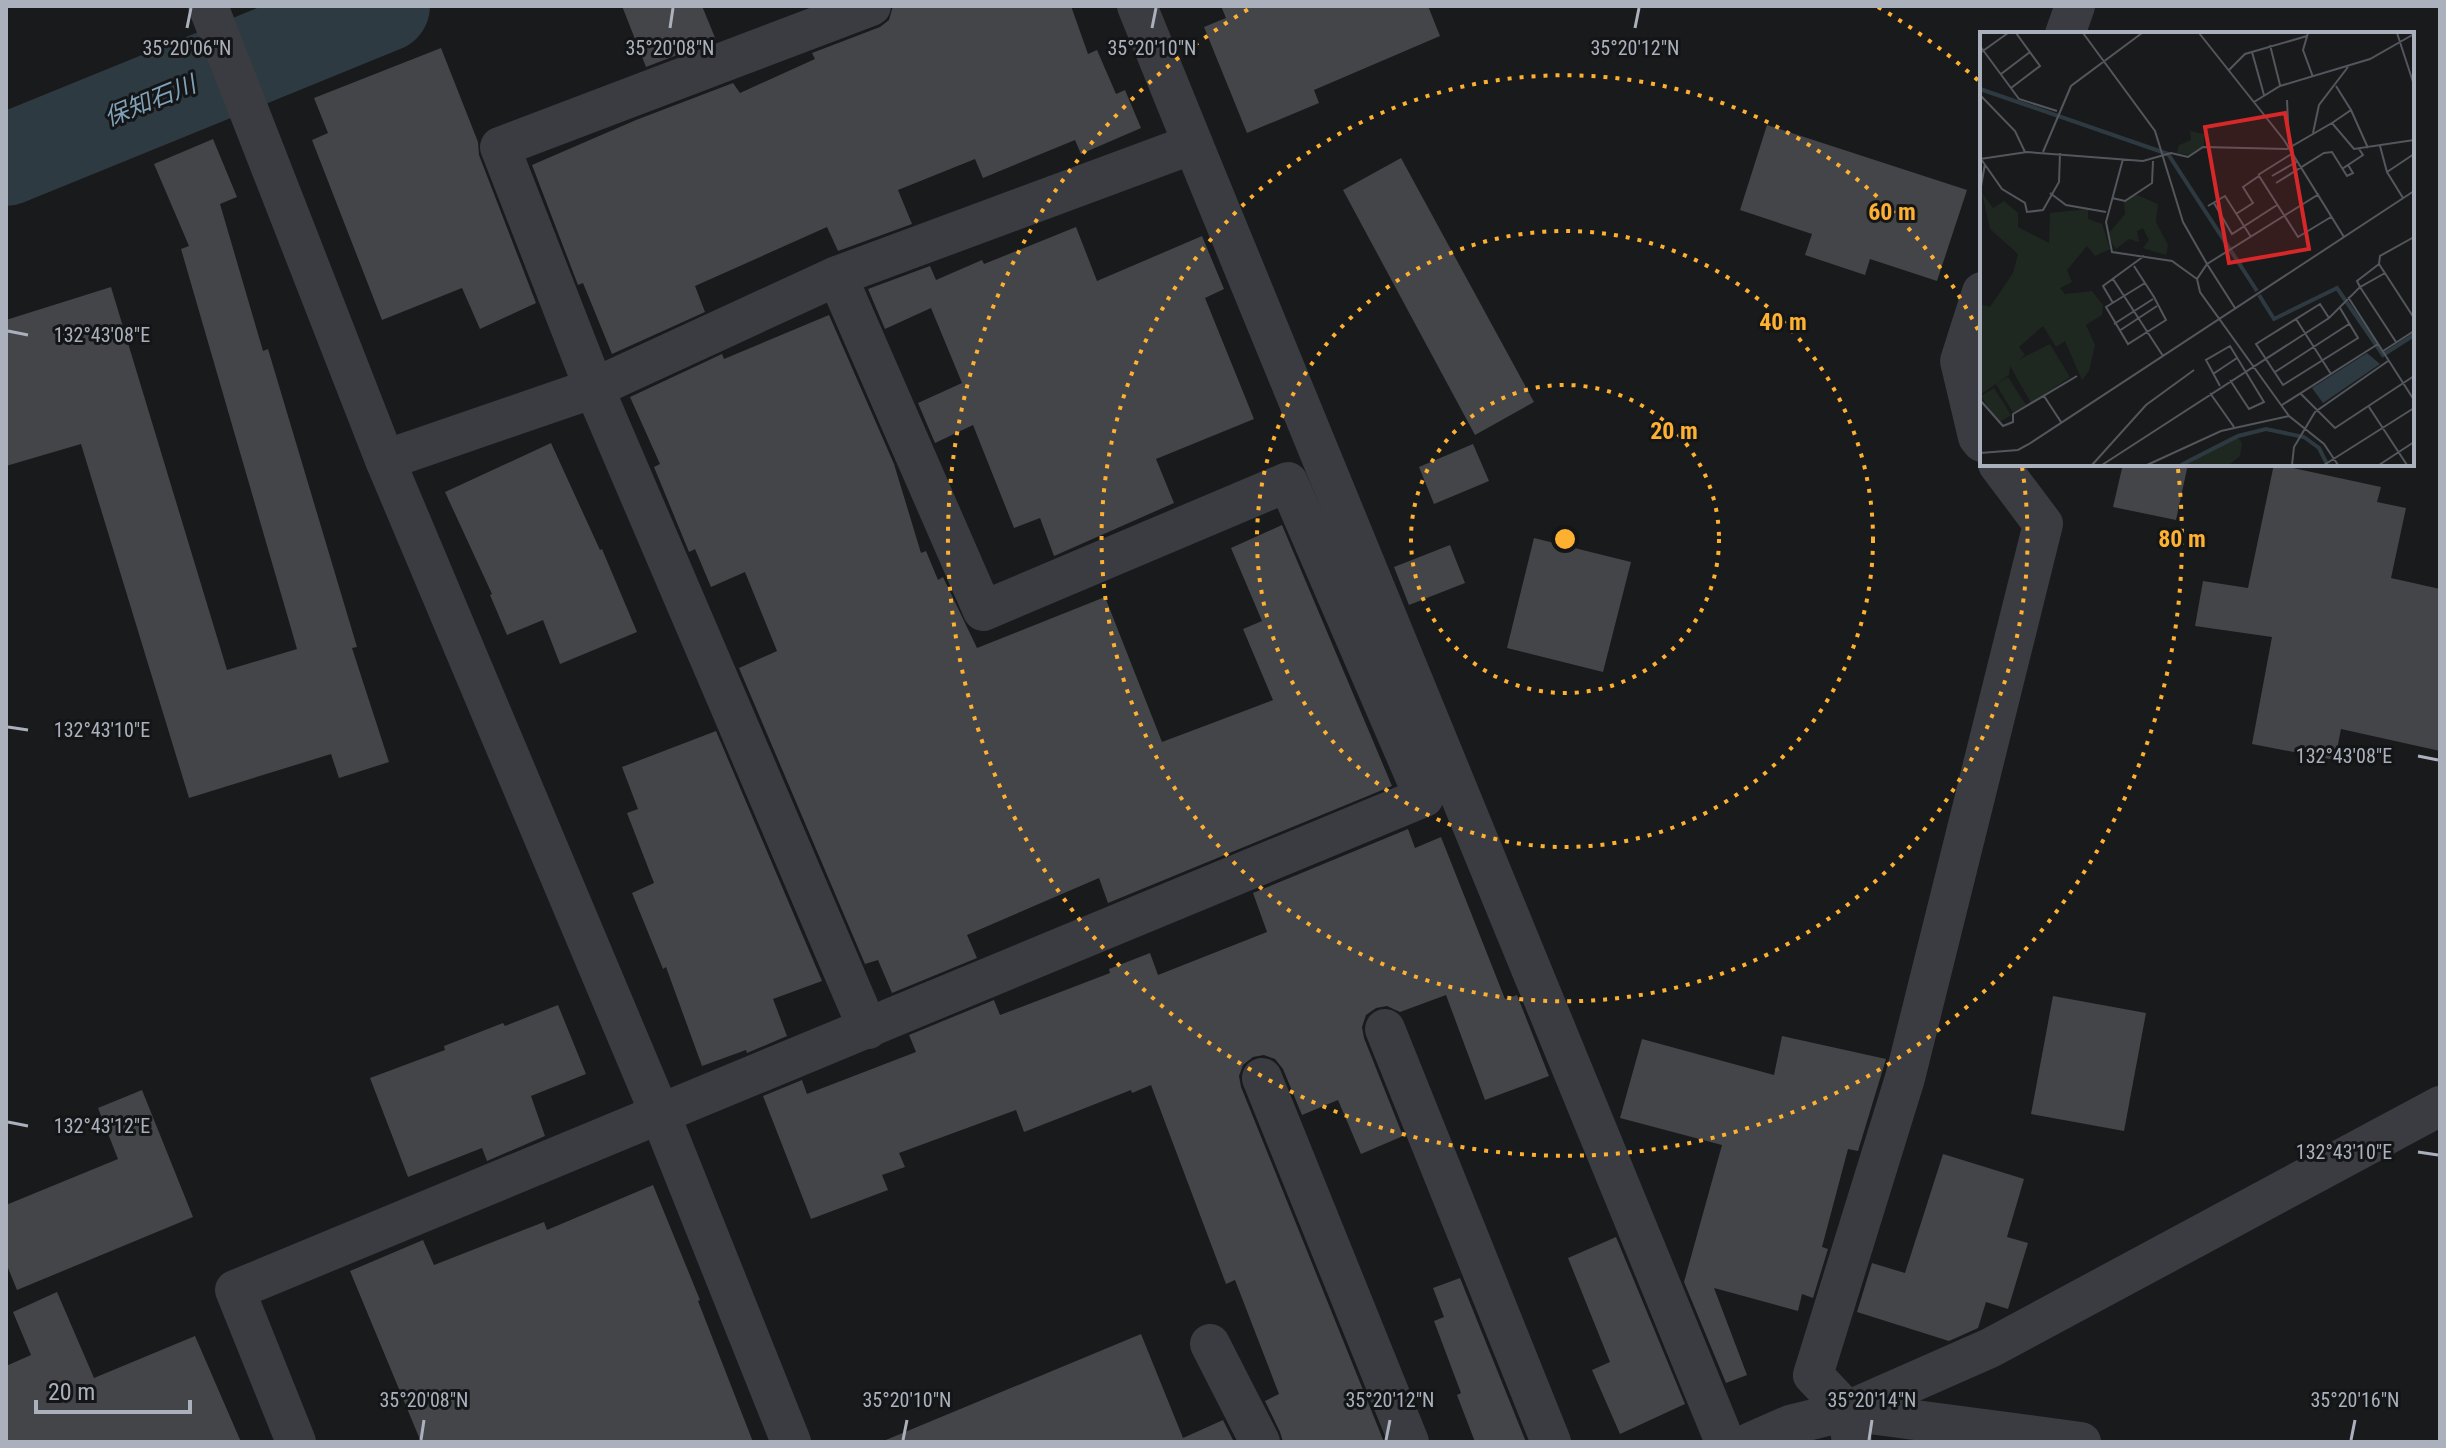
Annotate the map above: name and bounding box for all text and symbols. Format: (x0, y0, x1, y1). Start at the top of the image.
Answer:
inset map (1980, 32, 2414, 466)
text: 35°20'06"N (142, 36, 232, 60)
text: 35°20'08"N (625, 36, 715, 60)
text: 35°20'10"N (1107, 36, 1197, 60)
text: 35°20'12"N (1590, 36, 1680, 60)
water label: 保知石川 (100, 69, 203, 132)
text: 60 m (1868, 198, 1916, 226)
text: 40 m (1759, 308, 1807, 336)
text: 132°43'08"E (54, 323, 150, 347)
text: 20 m (1650, 417, 1698, 445)
centre of rings (1551, 525, 1579, 553)
text: 80 m (2158, 525, 2206, 553)
text: 132°43'10"E (54, 718, 150, 742)
text: 132°43'08"E (2296, 744, 2392, 768)
text: 132°43'12"E (54, 1114, 150, 1138)
text: 132°43'10"E (2296, 1140, 2392, 1164)
scale bar (36, 1364, 190, 1414)
text: 20 m (48, 1378, 95, 1406)
text: 35°20'08"N (379, 1388, 469, 1412)
text: 35°20'10"N (862, 1388, 952, 1412)
text: 35°20'12"N (1345, 1388, 1435, 1412)
text: 35°20'14"N (1827, 1388, 1917, 1412)
text: 35°20'16"N (2310, 1388, 2400, 1412)

